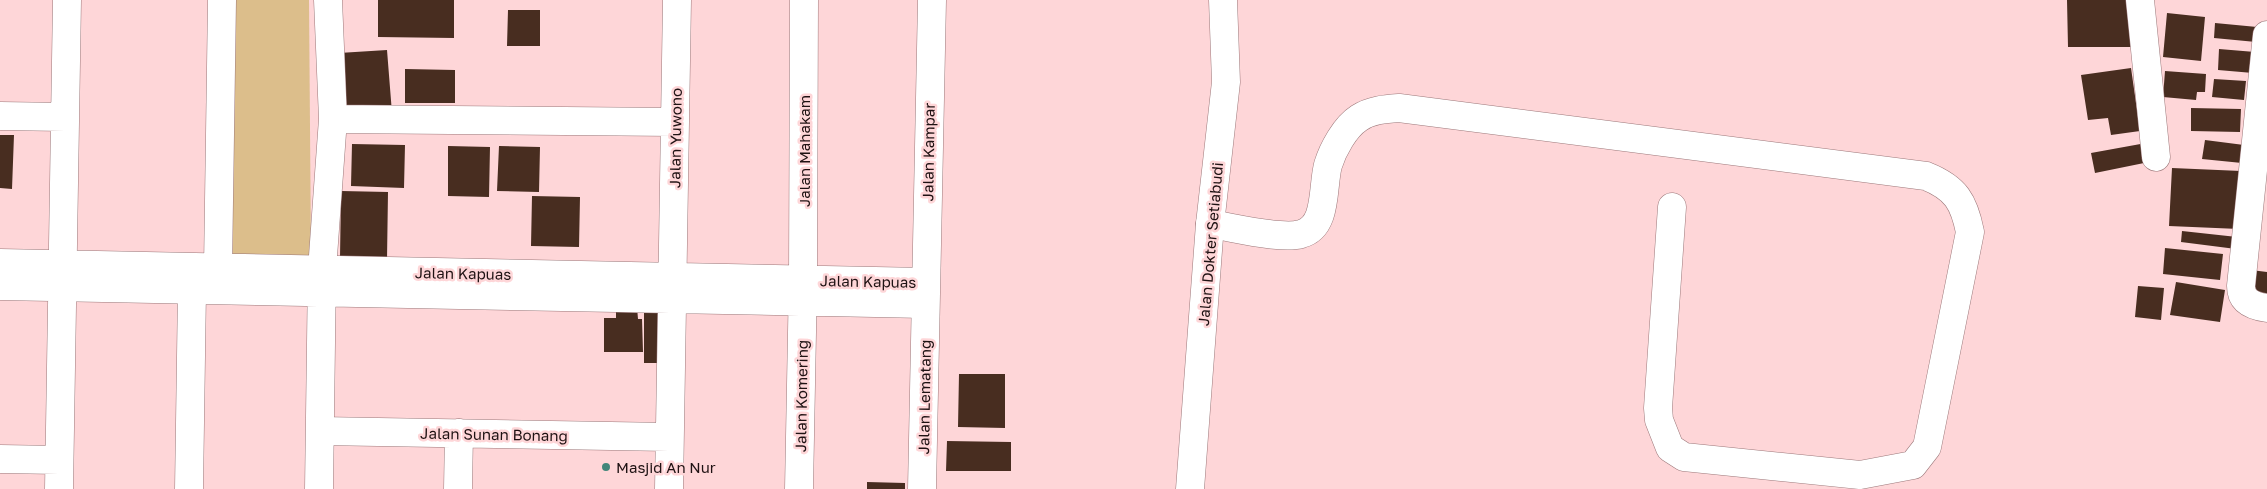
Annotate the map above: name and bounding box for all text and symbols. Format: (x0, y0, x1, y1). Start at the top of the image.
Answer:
street label: Jalan Yuwono (665, 88, 685, 188)
street label: Jalan Mahakam (795, 95, 813, 207)
street label: Jalan Kampar (918, 102, 938, 201)
street label: Jalan Dokter Setiabudi (1194, 162, 1226, 326)
street label: Jalan Kapuas (415, 263, 511, 283)
street label: Jalan Kapuas (820, 271, 916, 291)
street label: Jalan Komering (791, 340, 811, 452)
street label: Jalan Lematang (914, 340, 934, 454)
street label: Jalan Sunan Bonang (420, 424, 568, 444)
place label: Masjid An Nur (616, 458, 716, 476)
marker: Masjid An Nur (600, 461, 612, 473)

